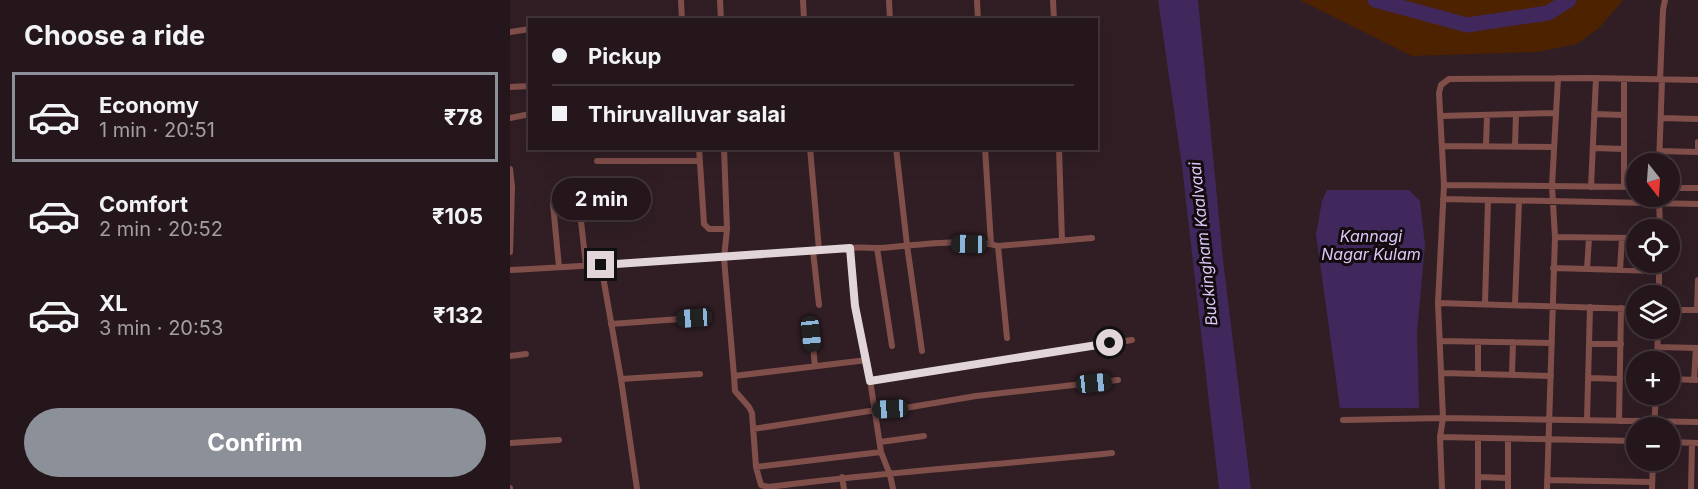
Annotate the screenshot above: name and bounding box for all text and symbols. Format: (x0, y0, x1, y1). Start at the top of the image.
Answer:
text: Choose a ride (24, 19, 205, 52)
text: Pickup (588, 43, 662, 69)
icon: car (27, 90, 81, 144)
text: Economy (99, 92, 199, 118)
text: Thiruvalluvar salai (588, 101, 786, 127)
text: ₹78 (444, 104, 483, 130)
text: 1 min · 20:51 (99, 118, 215, 142)
north arrow (1626, 153, 1680, 207)
map controls (1626, 153, 1680, 471)
water label: Buckingham Kaalvaai (1184, 160, 1222, 327)
callout: 2 min (552, 178, 650, 220)
text: 2 min (575, 187, 628, 211)
icon: car (27, 189, 81, 243)
text: Comfort (99, 191, 188, 217)
text: ₹105 (432, 203, 483, 229)
text: 2 min · 20:52 (99, 217, 223, 241)
button: locate (1626, 219, 1680, 273)
water label: Kannagi Nagar Kulam (1321, 226, 1421, 264)
car (951, 235, 987, 253)
route end (587, 251, 614, 278)
button: layers (1626, 285, 1680, 339)
icon: car (27, 288, 81, 342)
text: XL (99, 290, 128, 316)
text: ₹132 (433, 302, 483, 328)
car (675, 308, 713, 328)
car (800, 315, 822, 353)
text: 3 min · 20:53 (99, 316, 223, 340)
route start (1096, 329, 1123, 356)
button: + (1626, 351, 1680, 405)
car (1075, 372, 1113, 394)
car (872, 399, 908, 419)
button: Confirm (24, 408, 486, 477)
button: − (1626, 417, 1680, 471)

